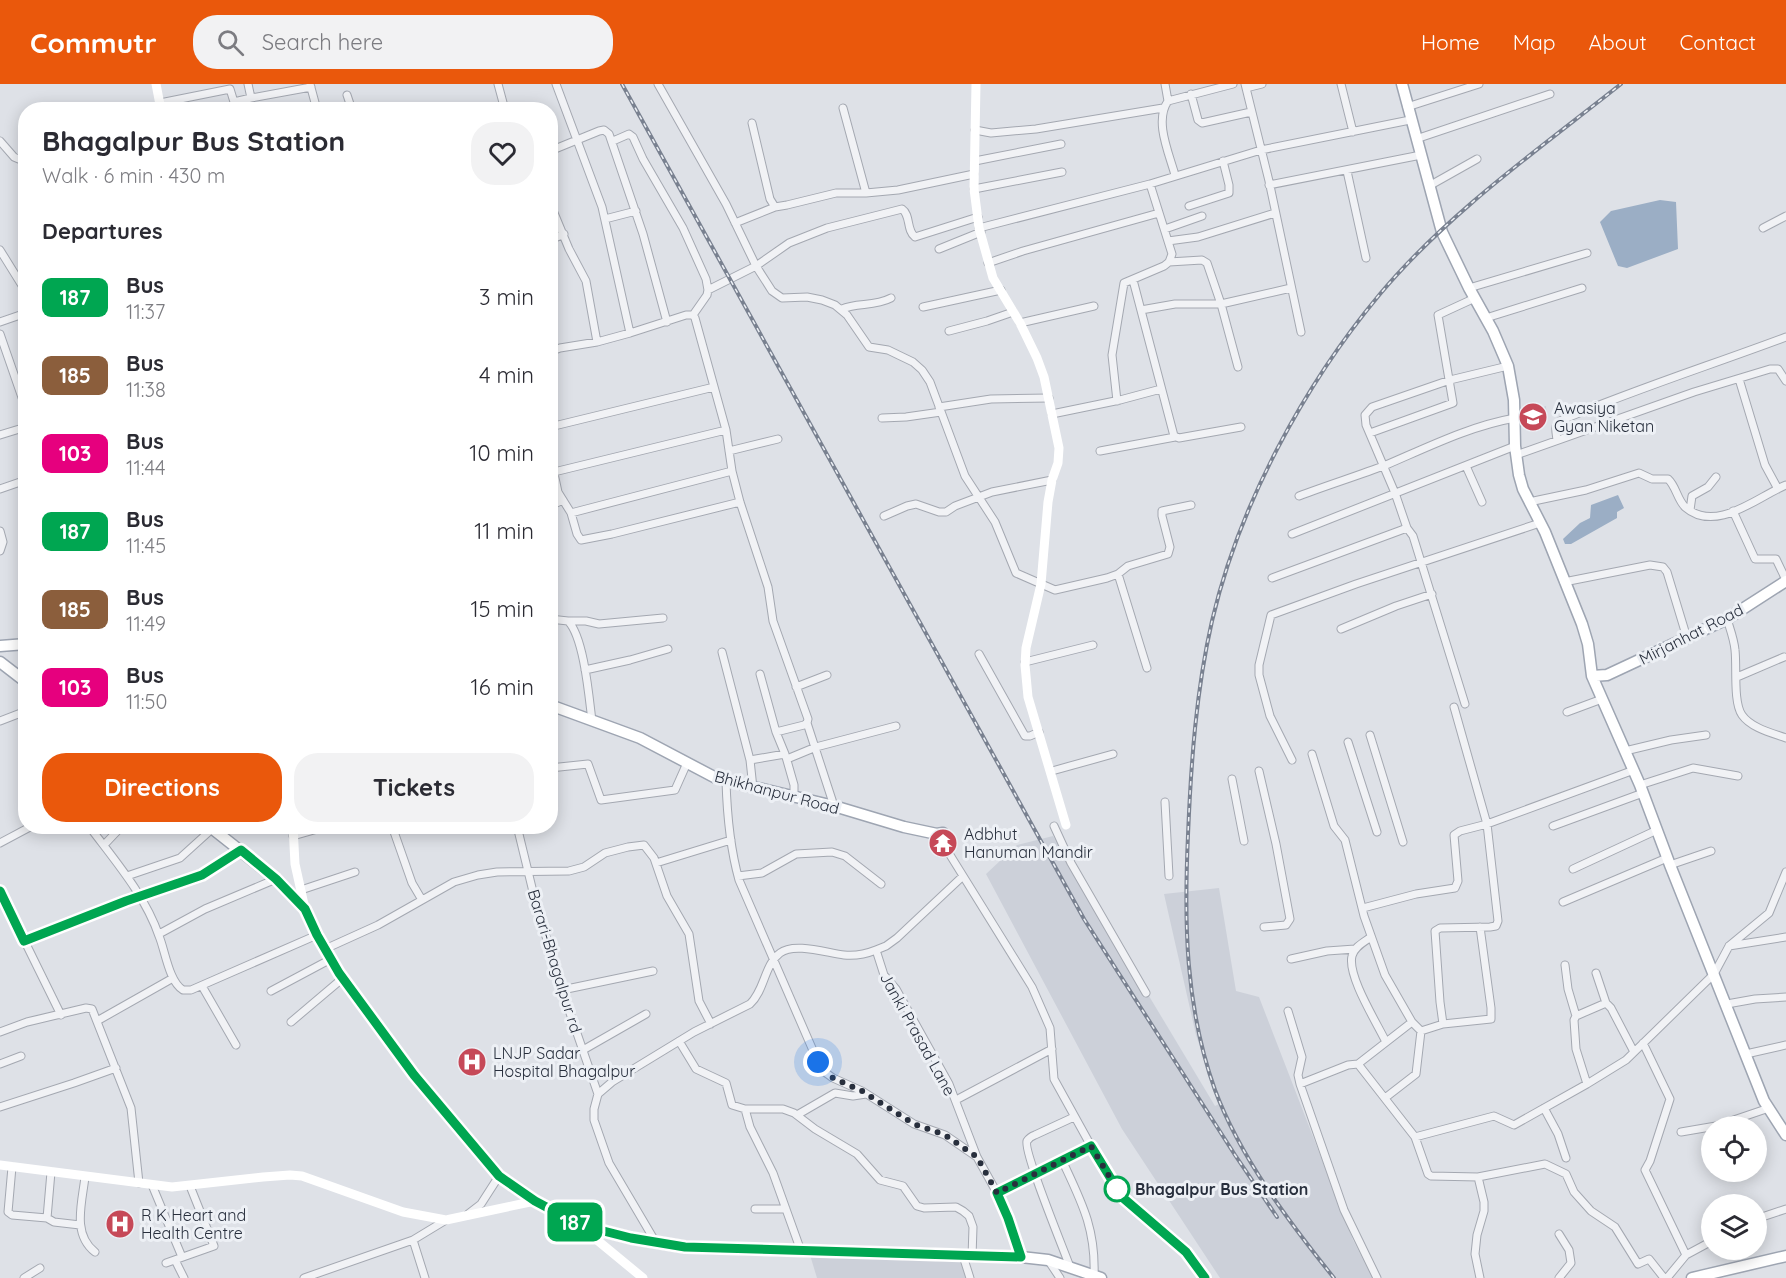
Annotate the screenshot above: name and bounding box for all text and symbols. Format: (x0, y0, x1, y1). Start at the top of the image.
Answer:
search box (193, 15, 613, 69)
text: Commutr (30, 25, 157, 60)
icon: search (214, 26, 247, 59)
text: Search here (262, 28, 383, 56)
text: Home (1421, 29, 1480, 55)
text: Map (1513, 29, 1556, 55)
text: About (1589, 29, 1647, 55)
text: Contact (1680, 29, 1756, 55)
button: heart (471, 122, 534, 185)
text: Bhagalpur Bus Station (42, 123, 345, 158)
text: Walk · 6 min · 430 m (42, 163, 225, 188)
text: Departures (42, 217, 163, 245)
text: Bus (126, 271, 164, 299)
text: 3 min (479, 283, 534, 311)
text: 187 (59, 284, 91, 310)
text: 11:37 (126, 299, 165, 324)
text: Bus (126, 349, 164, 377)
text: 4 min (479, 361, 534, 389)
text: 185 (59, 362, 91, 388)
text: 11:38 (126, 377, 166, 402)
place label: Awasiya Gyan Niketan (1554, 398, 1654, 436)
school or university icon: Awasiya Gyan Niketan (1517, 401, 1549, 433)
text: Bus (126, 427, 164, 455)
text: 10 min (469, 439, 534, 467)
text: 103 (59, 440, 91, 466)
text: 11:44 (126, 455, 166, 480)
text: Bus (126, 505, 164, 533)
text: 11 min (474, 517, 534, 545)
text: 187 (59, 518, 91, 544)
text: 11:45 (126, 533, 166, 558)
text: Bus (126, 583, 164, 611)
text: 15 min (470, 595, 534, 623)
text: 185 (59, 596, 91, 622)
street label: Mirjanhat Road (1636, 599, 1746, 669)
text: 11:49 (126, 611, 166, 636)
text: Bus (126, 661, 164, 689)
text: 16 min (471, 673, 534, 701)
text: 103 (59, 674, 91, 700)
text: 11:50 (126, 689, 167, 714)
button: Directions (42, 753, 282, 822)
button: Tickets (294, 753, 534, 822)
street label: Bhikhanpur Road (712, 766, 842, 818)
place label: Adbhut Hanuman Mandir (964, 824, 1093, 862)
temple icon: Adbhut Hanuman Mandir (927, 827, 959, 859)
street label: Barari-Bhagalpur rd (524, 887, 586, 1035)
street label: Janki Prasad Lane (876, 969, 960, 1099)
place label: LNJP Sadar Hospital Bhagalpur (493, 1043, 635, 1081)
hospital icon: LNJP Sadar Hospital Bhagalpur (456, 1046, 488, 1078)
your location (803, 1047, 833, 1077)
map controls (1701, 1116, 1767, 1260)
button: locate (1701, 1116, 1767, 1182)
marker: Bhagalpur Bus Station (1104, 1176, 1130, 1202)
place label: Bhagalpur Bus Station (1135, 1179, 1308, 1199)
button: layers (1701, 1194, 1767, 1260)
line badge: 187 (540, 1202, 610, 1242)
place label: R K Heart and Health Centre (141, 1205, 246, 1243)
hospital icon: R K Heart and Health Centre (104, 1208, 136, 1240)
text: 187 (559, 1209, 591, 1235)

